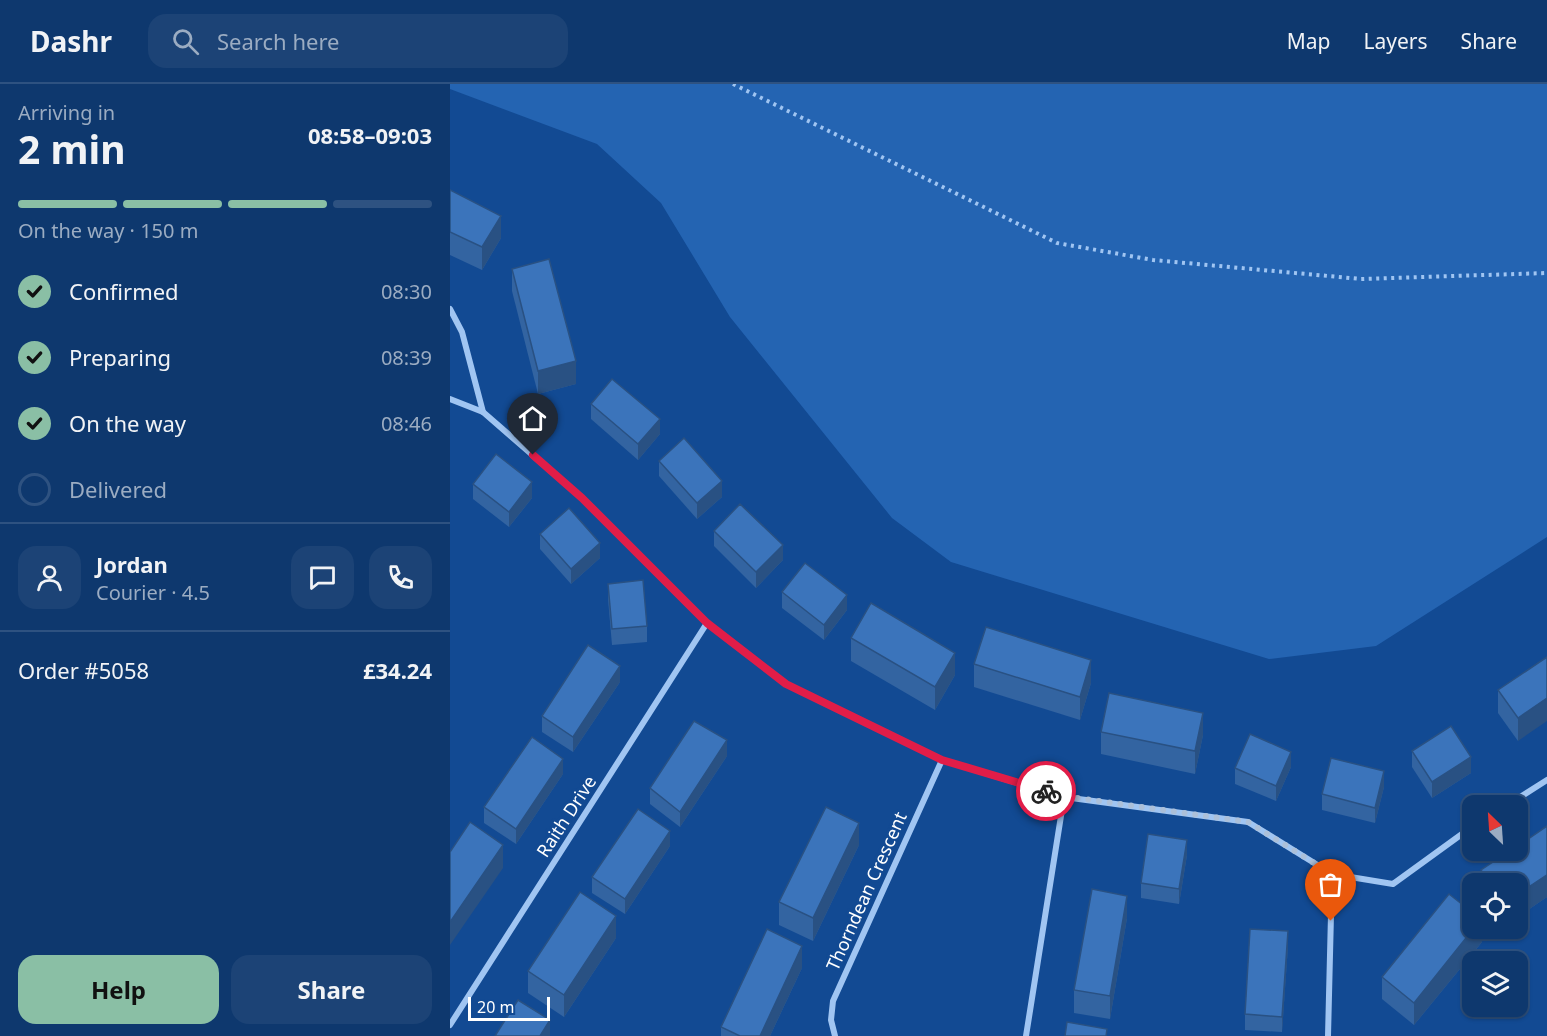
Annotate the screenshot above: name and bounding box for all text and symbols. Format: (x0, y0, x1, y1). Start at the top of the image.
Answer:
search box (148, 14, 568, 68)
text: Dashr (30, 22, 112, 60)
icon: search (169, 25, 202, 58)
text: Search here (217, 26, 339, 56)
text: Map (1287, 27, 1331, 55)
text: Layers (1364, 27, 1428, 55)
text: Share (1461, 27, 1517, 55)
text: Arriving in (18, 99, 115, 126)
text: 08:58–09:03 (308, 120, 432, 150)
text: 2 min (18, 122, 125, 175)
text: On the way · 150 m (18, 217, 198, 244)
icon: check (18, 275, 51, 308)
text: Confirmed (69, 276, 179, 306)
text: 08:30 (381, 278, 432, 305)
icon: check (18, 341, 51, 374)
text: Preparing (69, 342, 171, 372)
text: 08:39 (381, 344, 432, 371)
pin (507, 393, 558, 455)
icon: home (516, 402, 549, 435)
icon: check (18, 407, 51, 440)
text: On the way (69, 408, 186, 438)
text: 08:46 (381, 410, 432, 437)
text: Delivered (69, 474, 167, 504)
button: person (18, 546, 81, 609)
button: chat (291, 546, 354, 609)
button: phone (369, 546, 432, 609)
text: Jordan (96, 549, 168, 579)
text: Courier · 4.5 (96, 579, 210, 606)
text: Order #5058 (18, 655, 149, 685)
text: £34.24 (363, 655, 432, 685)
courier (1016, 761, 1076, 821)
street label: Raith Drive (531, 771, 601, 861)
icon: bike (1030, 775, 1063, 808)
north arrow (1462, 795, 1528, 861)
map controls (1462, 795, 1528, 1017)
street label: Thorndean Crescent (820, 807, 912, 974)
pin (1305, 859, 1356, 921)
icon: bag (1314, 868, 1347, 901)
button: locate (1462, 873, 1528, 939)
button: layers (1462, 951, 1528, 1017)
button: Help (18, 955, 219, 1024)
button: Share (231, 955, 432, 1024)
scale bar (468, 994, 550, 1022)
text: 20 m (477, 996, 514, 1018)

